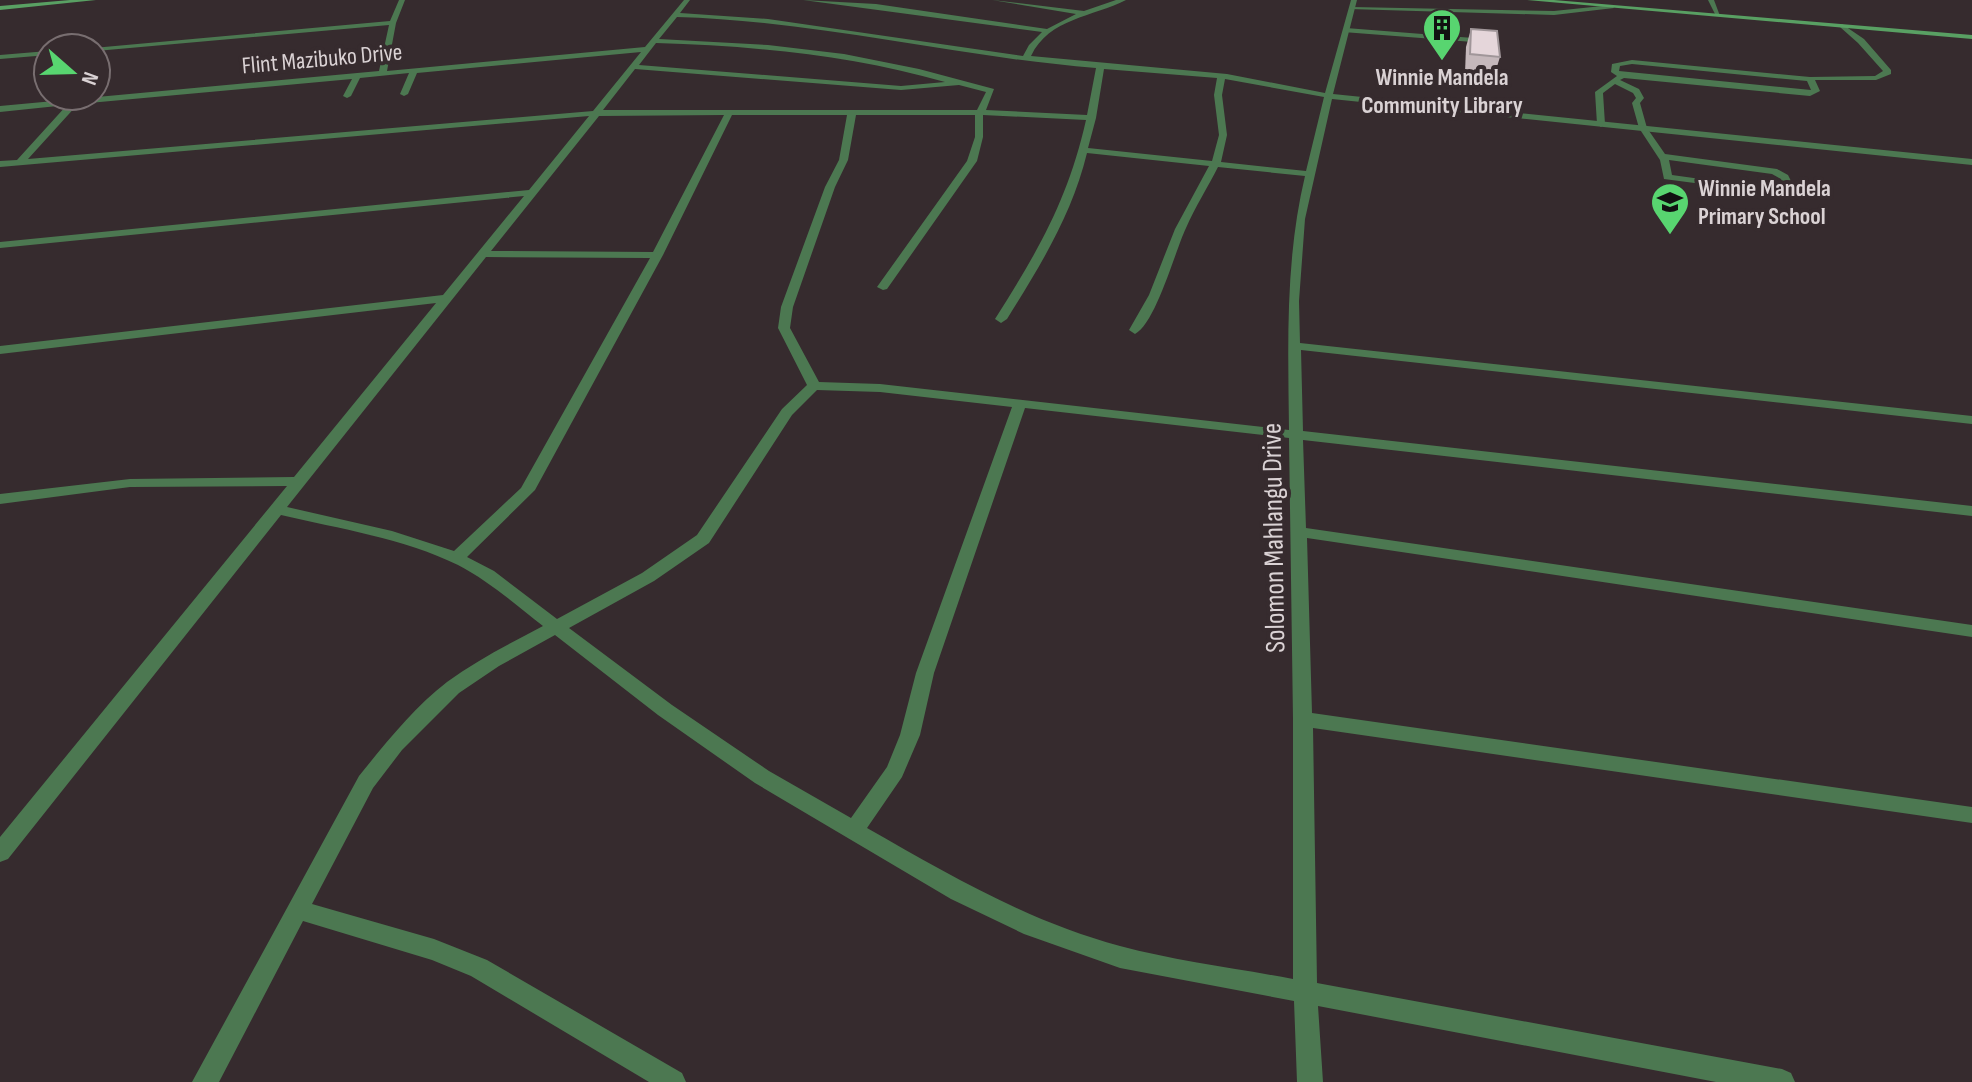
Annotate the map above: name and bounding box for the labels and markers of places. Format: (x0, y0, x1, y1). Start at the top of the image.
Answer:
building icon: Winnie Mandela Community Library (1421, 7, 1463, 62)
place label: Winnie Mandela Community Library (1361, 63, 1523, 120)
place label: Winnie Mandela Primary School (1698, 174, 1831, 231)
school or university icon: Winnie Mandela Primary School (1649, 181, 1691, 236)

